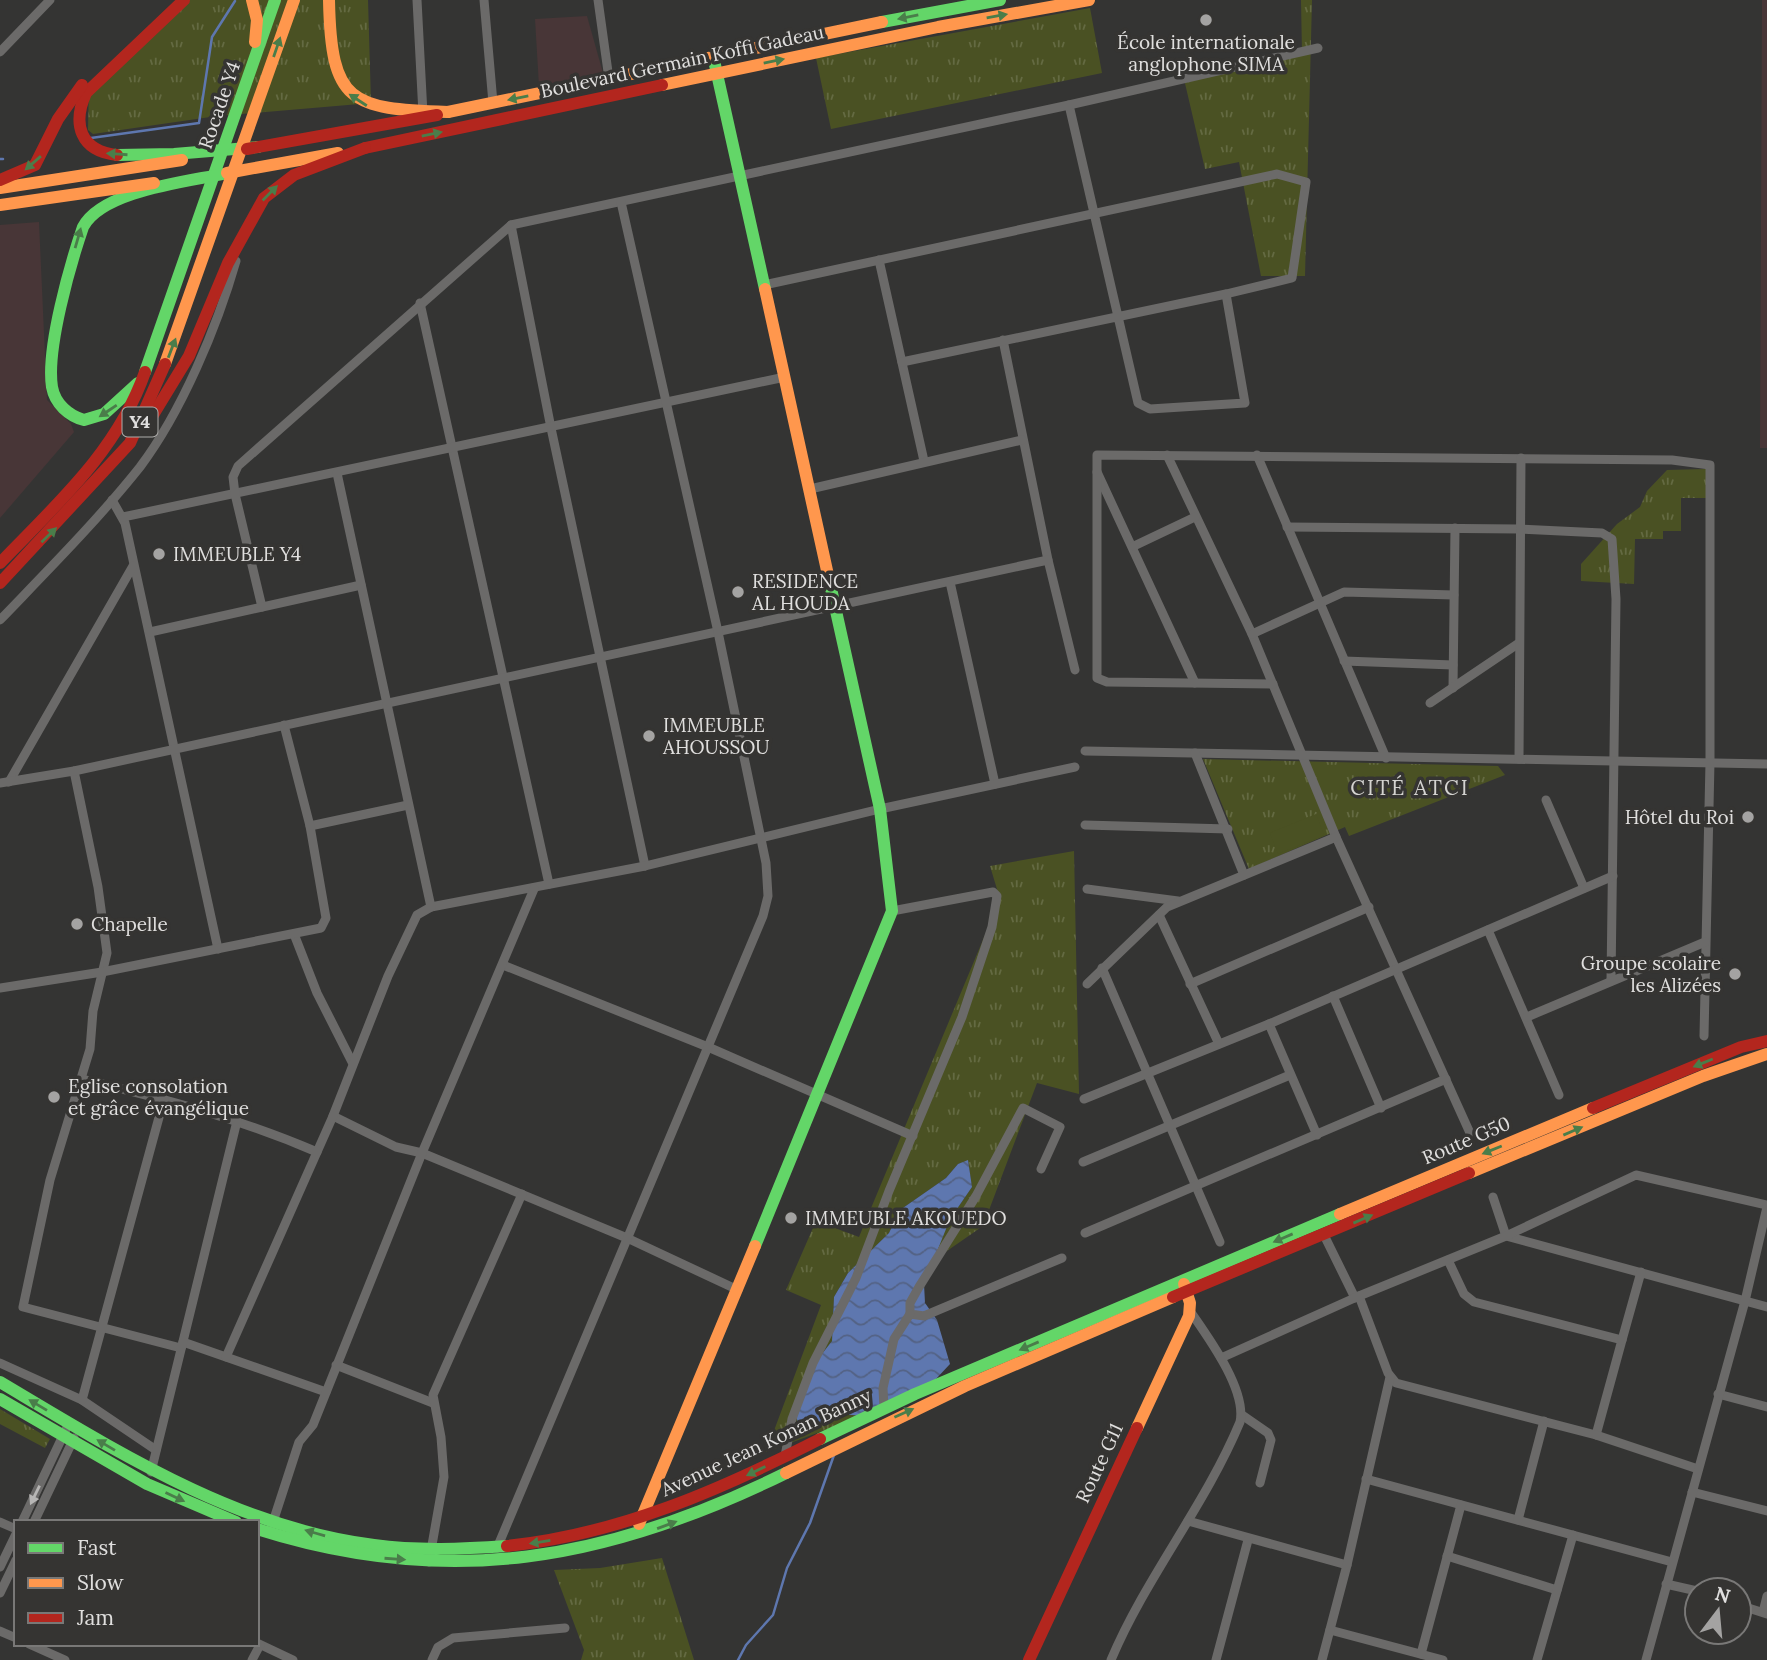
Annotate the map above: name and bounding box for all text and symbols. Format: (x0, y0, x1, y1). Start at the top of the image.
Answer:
one-way arrow (986, 10, 1008, 21)
one-way arrow (897, 12, 919, 23)
marker: École internationale anglophone SIMA (1198, 12, 1214, 28)
street label: Boulevard Germain Koffi Gadeau (538, 19, 826, 103)
place label: École internationale anglophone SIMA (1117, 30, 1295, 76)
one-way arrow (272, 37, 283, 58)
one-way arrow (763, 55, 785, 66)
street label: Rocade Y4 (193, 58, 245, 152)
one-way arrow (349, 93, 368, 106)
one-way arrow (507, 93, 529, 104)
one-way arrow (421, 128, 443, 139)
one-way arrow (106, 148, 128, 159)
one-way arrow (24, 155, 42, 171)
one-way arrow (262, 185, 278, 202)
one-way arrow (73, 227, 83, 248)
one-way arrow (167, 337, 178, 358)
one-way arrow (98, 405, 118, 418)
road number: Y4 (122, 408, 158, 436)
one-way arrow (40, 527, 57, 544)
place label: IMMEUBLE Y4 (173, 542, 301, 566)
marker: IMMEUBLE Y4 (151, 546, 167, 562)
place label: RESIDENCE AL HOUDA (751, 569, 858, 615)
marker: RESIDENCE AL HOUDA (730, 584, 746, 600)
place label: IMMEUBLE AHOUSSOU (662, 713, 770, 759)
marker: IMMEUBLE AHOUSSOU (641, 728, 657, 744)
district label: CITÉ ATCI (1350, 774, 1470, 801)
place label: Hôtel du Roi (1625, 805, 1734, 829)
marker: Hôtel du Roi (1740, 809, 1756, 825)
place label: Chapelle (91, 912, 168, 936)
marker: Chapelle (69, 916, 85, 932)
place label: Groupe scolaire les Alizées (1581, 951, 1721, 997)
marker: Groupe scolaire les Alizées (1727, 966, 1743, 982)
one-way arrow (1692, 1058, 1713, 1069)
place label: Eglise consolation et grâce évangélique (68, 1074, 249, 1120)
marker: Eglise consolation et grâce évangélique (46, 1089, 62, 1105)
street label: Route G50 (1418, 1111, 1514, 1169)
one-way arrow (1563, 1125, 1584, 1136)
one-way arrow (1482, 1144, 1503, 1155)
place label: IMMEUBLE AKOUEDO (805, 1206, 1007, 1230)
marker: IMMEUBLE AKOUEDO (783, 1210, 799, 1226)
one-way arrow (1353, 1213, 1374, 1224)
one-way arrow (1272, 1232, 1293, 1243)
one-way arrow (1019, 1340, 1039, 1352)
street label: Avenue Jean Konan Banny (656, 1383, 875, 1502)
one-way arrow (28, 1398, 47, 1411)
one-way arrow (894, 1407, 914, 1419)
street label: Route G11 (1070, 1419, 1128, 1507)
one-way arrow (96, 1439, 116, 1451)
one-way arrow (746, 1465, 766, 1477)
one-way arrow (29, 1484, 40, 1505)
one-way arrow (165, 1491, 185, 1503)
one-way arrow (657, 1519, 678, 1530)
legend (14, 1520, 259, 1646)
one-way arrow (304, 1527, 325, 1537)
text: Fast (77, 1534, 117, 1561)
one-way arrow (529, 1537, 551, 1548)
one-way arrow (384, 1554, 406, 1565)
text: Slow (77, 1569, 124, 1596)
north arrow (1683, 1576, 1753, 1646)
text: N (1712, 1581, 1733, 1608)
text: Jam (76, 1604, 114, 1631)

